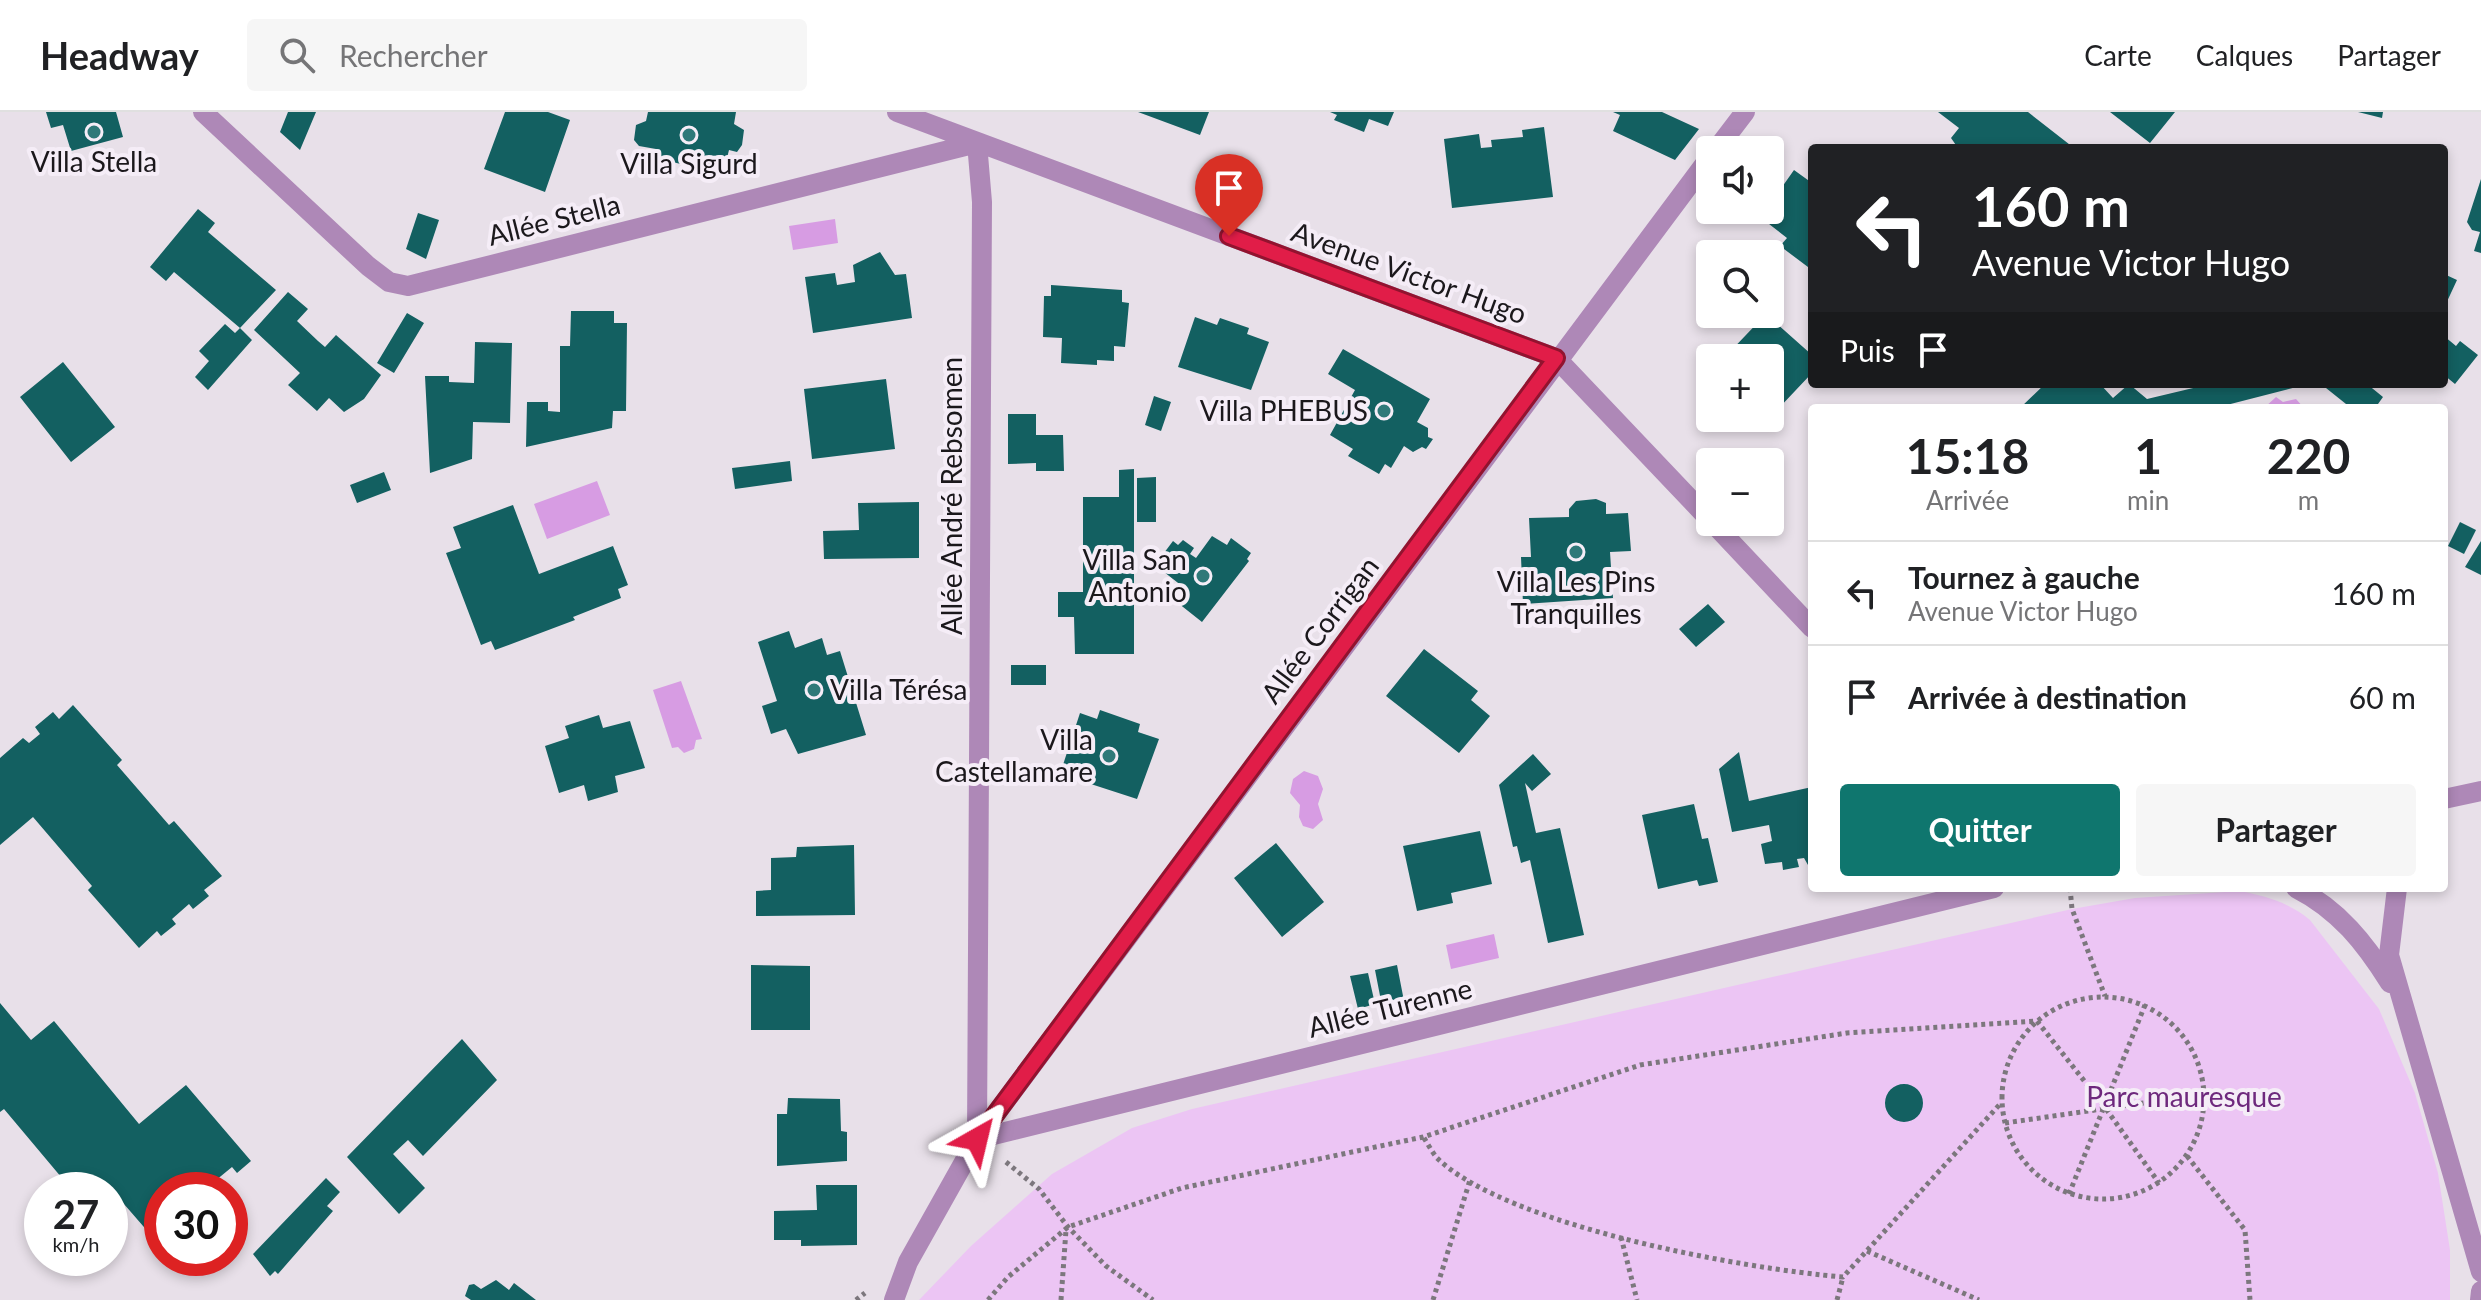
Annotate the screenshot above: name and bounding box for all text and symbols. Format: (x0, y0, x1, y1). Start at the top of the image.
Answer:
search box (247, 19, 807, 91)
text: Headway (40, 32, 199, 78)
icon: search (275, 33, 319, 77)
text: Rechercher (339, 37, 488, 73)
text: Carte (2084, 38, 2152, 72)
text: Calques (2196, 38, 2293, 72)
text: Partager (2337, 38, 2441, 72)
marker: Villa Stella (85, 123, 103, 141)
marker: Villa Sigurd (680, 126, 698, 144)
map controls (1696, 136, 1784, 536)
button: sound (1696, 136, 1784, 224)
place label: Villa Stella (31, 144, 157, 178)
place label: Villa Sigurd (620, 146, 758, 180)
pin (1195, 154, 1263, 236)
icon: arrive (1207, 166, 1251, 210)
text: 160 m (1972, 172, 2130, 239)
icon: left (1840, 176, 1944, 280)
street label: Allée Stella (484, 186, 624, 252)
street label: Avenue Victor Hugo (1287, 214, 1531, 330)
button: search (1696, 240, 1784, 328)
text: Avenue Victor Hugo (1972, 240, 2290, 284)
icon: arrive (1911, 328, 1955, 372)
text: Puis (1840, 332, 1895, 368)
button: + (1696, 344, 1784, 432)
street label: Allée André Rebsomen (934, 357, 968, 635)
place label: Villa PHEBUS (1200, 393, 1368, 427)
marker: Villa PHEBUS (1375, 402, 1393, 420)
text: 15:18 (1906, 427, 2029, 484)
text: 1 (2134, 427, 2162, 484)
text: 220 (2267, 427, 2350, 484)
button: − (1696, 448, 1784, 536)
text: Arrivée (1926, 484, 2009, 516)
text: min (2127, 484, 2169, 516)
text: m (2298, 484, 2319, 516)
place label: Villa San Antonio (1082, 542, 1187, 608)
marker: Villa Les Pins Tranquilles (1567, 543, 1585, 561)
street label: Allée Corrigan (1253, 550, 1385, 709)
text: Tournez à gauche (1908, 559, 2140, 595)
place label: Villa Les Pins Tranquilles (1497, 564, 1655, 630)
marker: Villa San Antonio (1194, 567, 1212, 585)
icon: left (1840, 571, 1884, 615)
text: 160 m (2331, 575, 2416, 611)
text: Avenue Victor Hugo (1908, 595, 2138, 627)
place label: Villa Térésa (830, 672, 967, 706)
icon: arrive (1840, 675, 1884, 719)
text: Arrivée à destination (1908, 679, 2187, 715)
text: 60 m (2349, 679, 2416, 715)
marker: Villa Térésa (805, 681, 823, 699)
place label: Villa Castellamare (935, 722, 1093, 788)
marker: Villa Castellamare (1100, 747, 1118, 765)
button: Quitter (1840, 784, 2120, 876)
button: Partager (2136, 784, 2416, 876)
street label: Allée Turenne (1304, 970, 1475, 1044)
park label: Parc mauresque (2086, 1079, 2282, 1113)
position arrow (935, 1097, 1019, 1181)
speed limit sign: 30 (144, 1172, 248, 1276)
text: 27 (53, 1190, 99, 1238)
text: km/h (53, 1232, 99, 1256)

